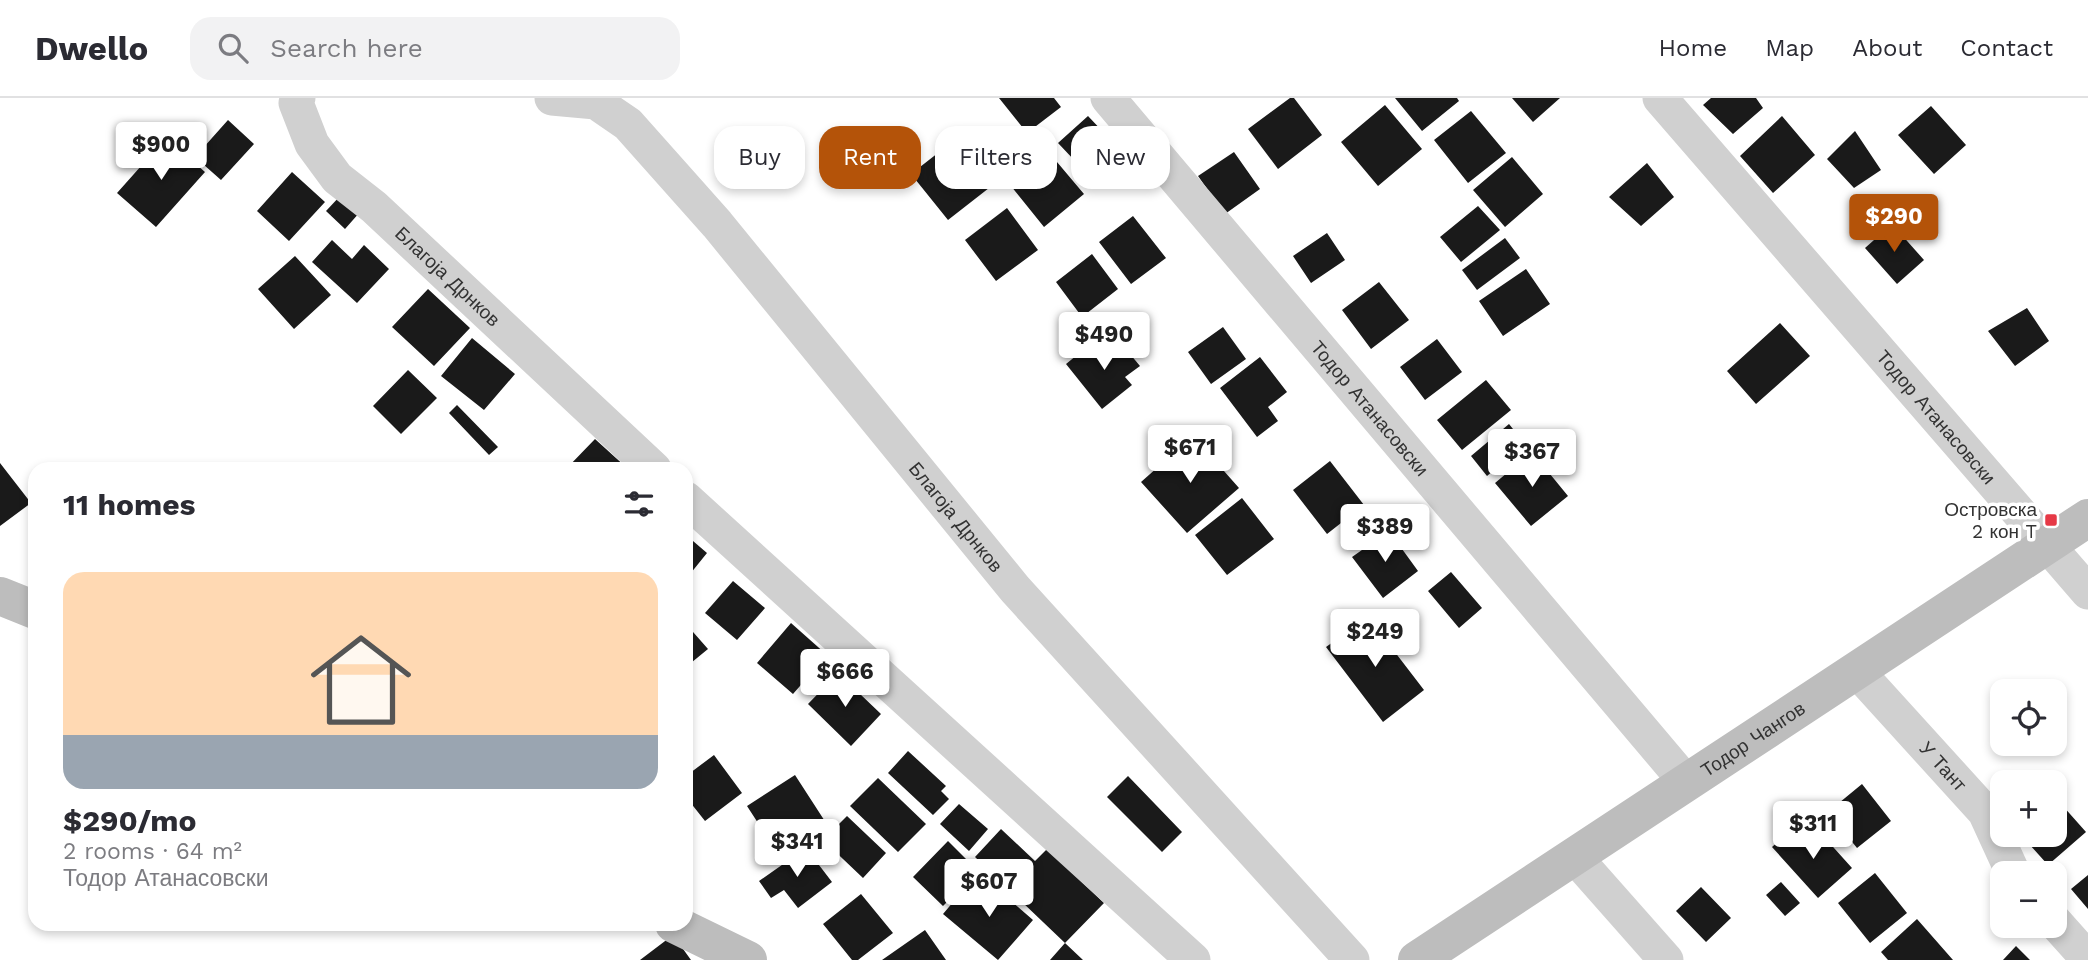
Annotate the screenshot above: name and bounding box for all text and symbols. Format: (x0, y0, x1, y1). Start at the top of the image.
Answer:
search box (190, 17, 680, 80)
text: Dwello (35, 29, 148, 68)
icon: search (214, 29, 252, 67)
text: Search here (270, 33, 423, 63)
text: Home (1659, 34, 1727, 62)
text: Map (1765, 34, 1814, 62)
text: About (1852, 34, 1922, 62)
text: Contact (1960, 34, 2053, 62)
pin: $900 (120, 122, 202, 182)
chip: Buy (714, 126, 805, 189)
chip: Rent (819, 126, 921, 189)
chip: Filters (935, 126, 1057, 189)
chip: New (1071, 126, 1170, 189)
text: $900 (132, 131, 190, 158)
pin: $290 (1853, 194, 1935, 254)
text: $290 (1865, 203, 1923, 230)
street label: Благоја Дрнков (390, 222, 505, 331)
pin: $490 (1063, 313, 1145, 372)
text: $490 (1075, 321, 1133, 348)
street label: Тодор Атанасовски (1306, 336, 1433, 481)
street label: Тодор Атанасовски (1872, 345, 2000, 489)
pin: $671 (1149, 426, 1231, 485)
pin: $367 (1491, 430, 1573, 489)
text: $671 (1164, 434, 1216, 461)
text: $367 (1504, 438, 1560, 465)
street label: Благоја Дрнков (904, 457, 1007, 577)
icon: filters (620, 485, 658, 523)
text: 11 homes (63, 487, 196, 522)
place label: Островска 2 кон T (1944, 498, 2037, 543)
pin: $389 (1344, 504, 1426, 564)
marker: Островска 2 кон T (2043, 512, 2059, 528)
text: $389 (1357, 513, 1413, 540)
pin: $249 (1334, 610, 1416, 669)
icon: home (298, 617, 424, 743)
text: $249 (1346, 618, 1404, 645)
pin: $666 (804, 650, 886, 709)
text: $666 (816, 658, 874, 685)
map controls (1990, 679, 2067, 938)
button: locate (1990, 679, 2067, 756)
street label: Тодор Чангов (1697, 697, 1809, 782)
street label: У Тант (1915, 737, 1972, 796)
button: + (1990, 770, 2067, 847)
pin: $311 (1772, 802, 1854, 861)
text: $290/mo (63, 803, 196, 838)
text: $311 (1789, 810, 1837, 837)
pin: $341 (756, 820, 838, 879)
text: $341 (771, 828, 823, 855)
text: 2 rooms · 64 m² (63, 838, 242, 865)
pin: $607 (948, 860, 1030, 919)
button: − (1990, 861, 2067, 938)
text: Тодор Атанасовски (63, 865, 269, 892)
text: $607 (960, 868, 1018, 895)

